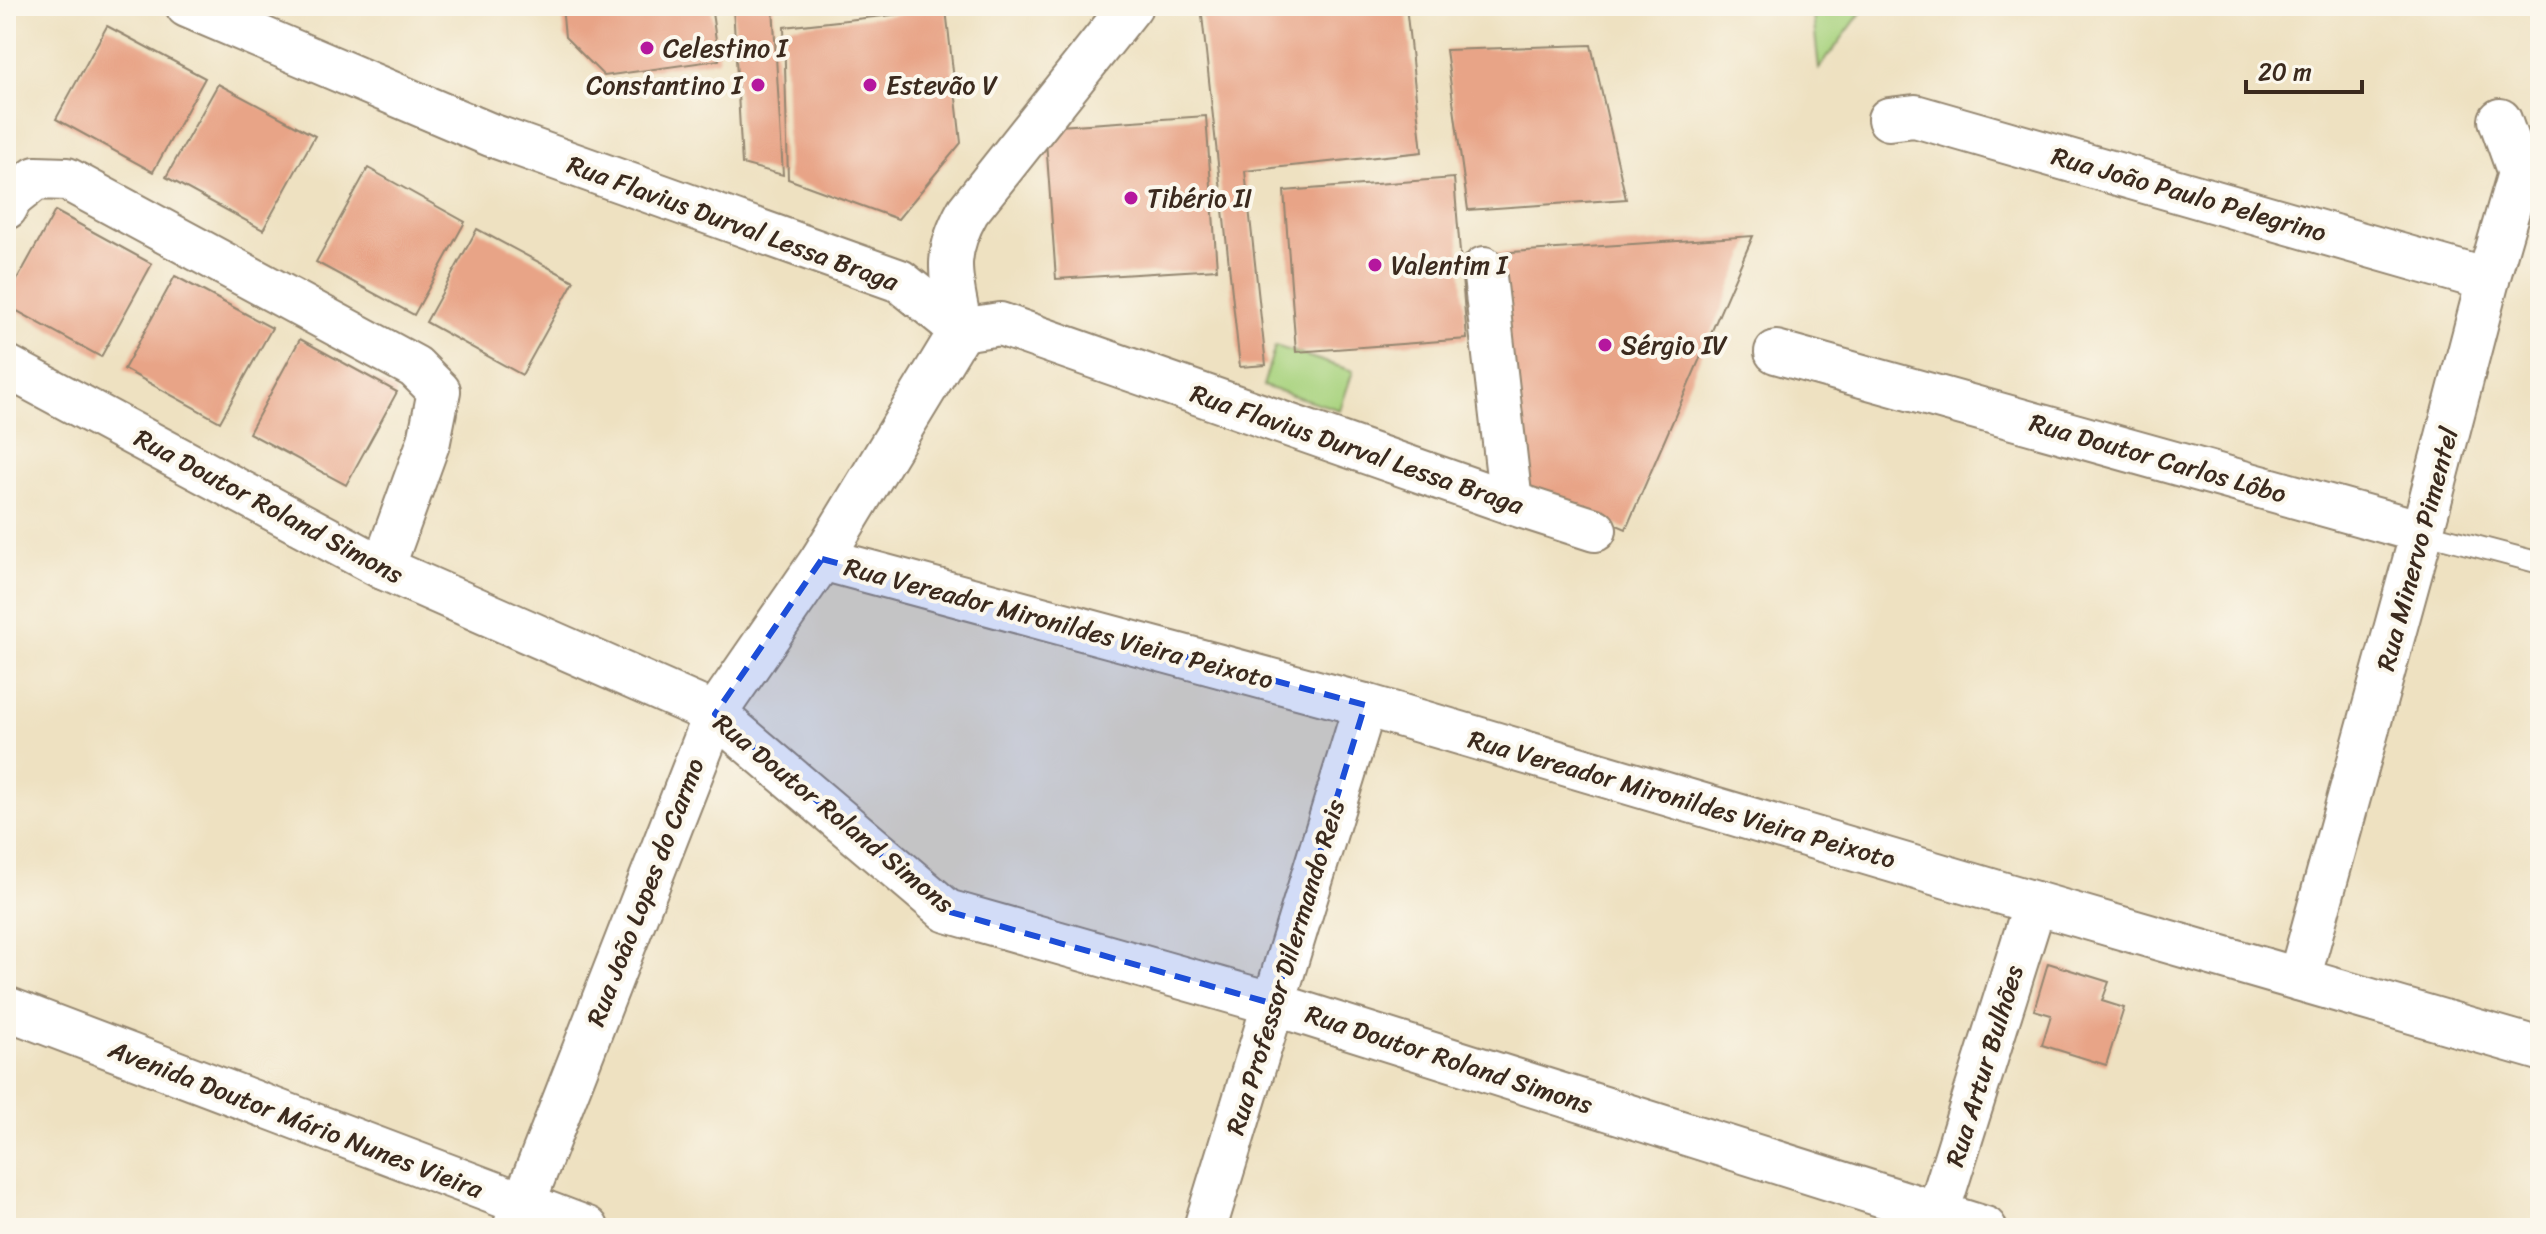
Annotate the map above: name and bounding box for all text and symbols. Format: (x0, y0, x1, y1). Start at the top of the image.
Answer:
place label: Celestino I (663, 25, 789, 71)
marker: Celestino I (638, 39, 656, 57)
scale bar (2246, 44, 2362, 94)
text: 20 m (2258, 51, 2312, 93)
place label: Constantino I (586, 62, 744, 108)
place label: Estevão V (886, 62, 998, 108)
marker: Constantino I (749, 76, 767, 94)
marker: Estevão V (861, 76, 879, 94)
street label: Rua João Paulo Pelegrino (2046, 133, 2332, 255)
street label: Rua Flavius Durval Lessa Braga (561, 142, 906, 305)
place label: Tibério II (1147, 175, 1252, 221)
marker: Tibério II (1122, 189, 1140, 207)
place label: Valentim I (1391, 242, 1509, 288)
marker: Valentim I (1366, 256, 1384, 274)
place label: Sérgio IV (1621, 322, 1728, 368)
marker: Sérgio IV (1596, 336, 1614, 354)
street label: Rua Flavius Durval Lessa Braga (1184, 370, 1531, 528)
street label: Rua Doutor Carlos Lôbo (2024, 399, 2292, 517)
street label: Rua Doutor Roland Simons (126, 415, 412, 597)
street label: Rua Minervo Pimentel (2362, 421, 2472, 676)
street label: Rua Vereador Mironildes Vieira Peixoto (839, 543, 1279, 703)
street label: Rua Doutor Roland Simons (703, 701, 965, 925)
street label: Rua Vereador Mironildes Vieira Peixoto (1463, 716, 1901, 882)
street label: Rua João Lopes do Carmo (573, 751, 717, 1033)
street label: Rua Professor Dilermando Reis (1212, 793, 1358, 1141)
street label: Rua Artur Bulhões (1932, 959, 2037, 1172)
street label: Rua Doutor Roland Simons (1299, 991, 1599, 1127)
street label: Avenida Doutor Mário Nunes Vieira (101, 1026, 491, 1212)

